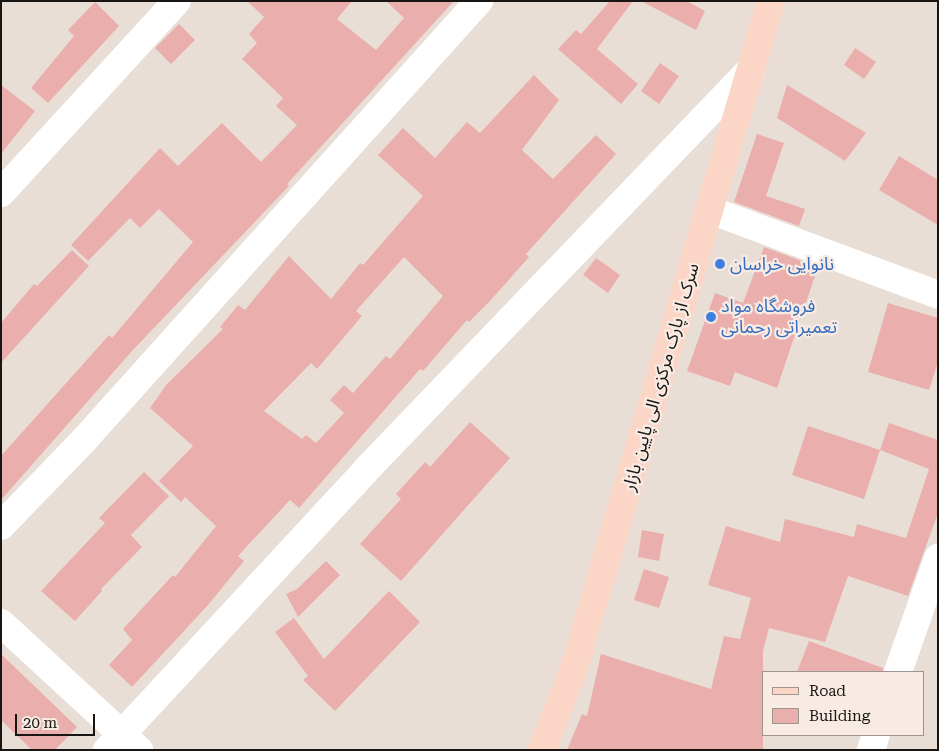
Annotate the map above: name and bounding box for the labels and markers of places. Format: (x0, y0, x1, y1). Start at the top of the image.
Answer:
place label: نانوایی خراسان (730, 253, 834, 275)
marker: نانوایی خراسان (714, 258, 726, 270)
place label: فروشگاه مواد تعمیراتی رحمانی (721, 296, 837, 338)
marker: فروشگاه مواد تعمیراتی رحمانی (705, 311, 717, 323)

